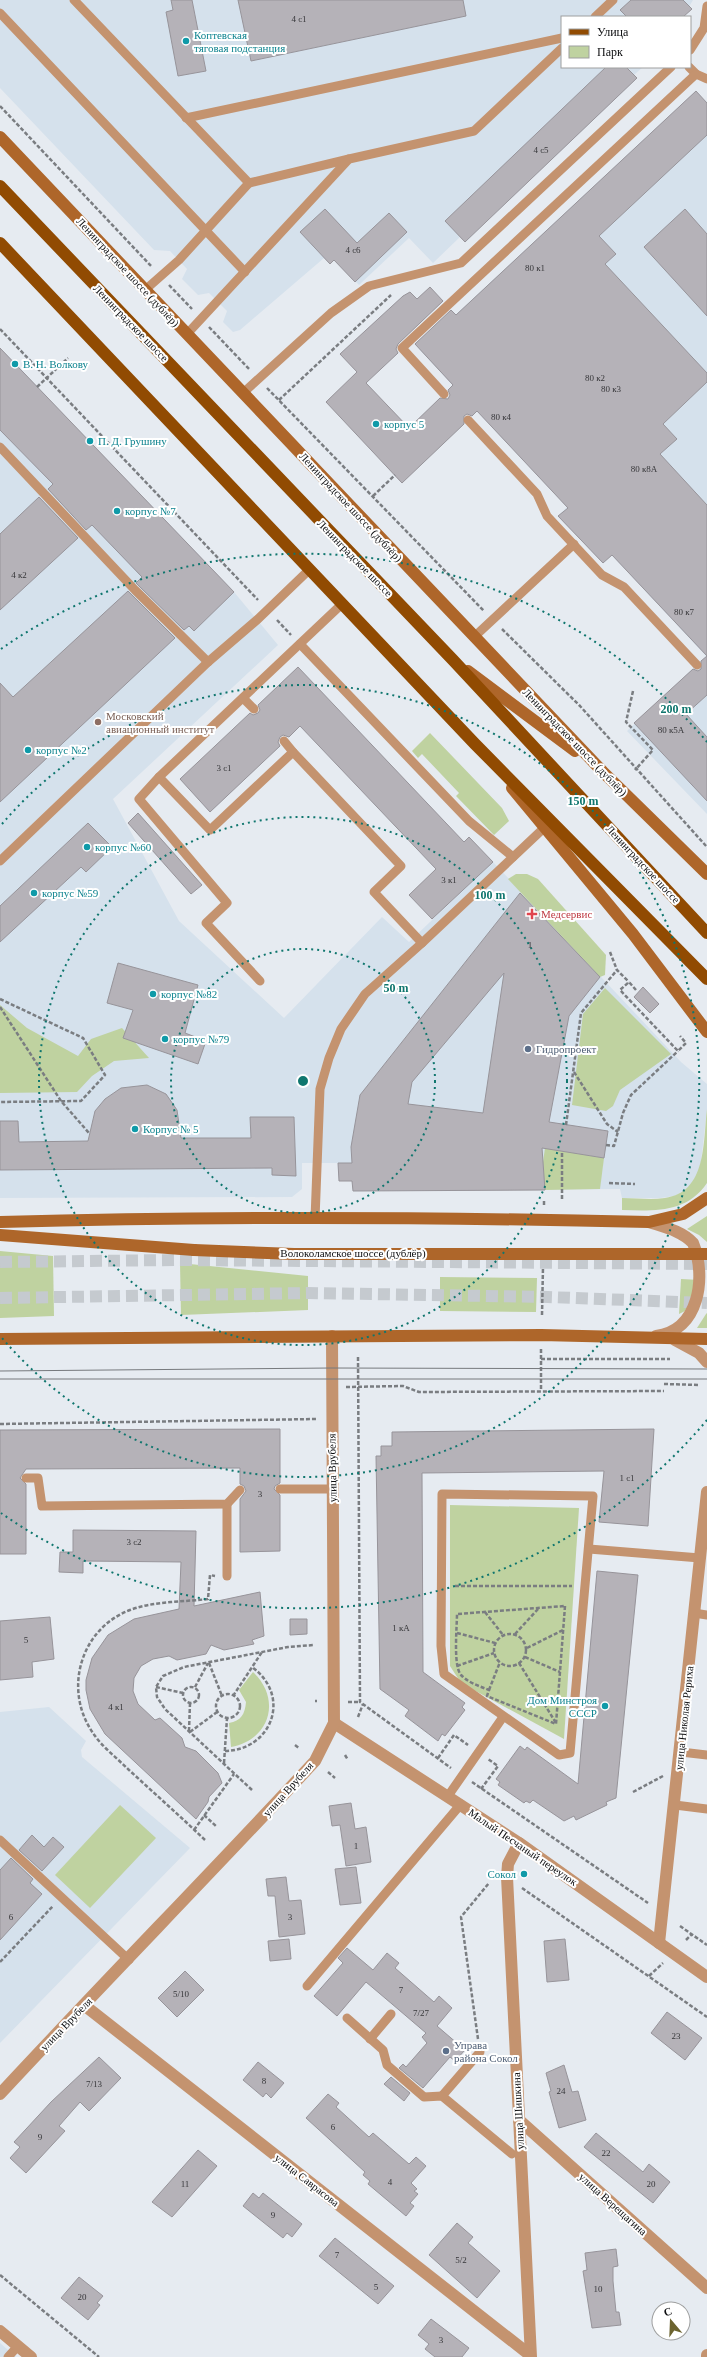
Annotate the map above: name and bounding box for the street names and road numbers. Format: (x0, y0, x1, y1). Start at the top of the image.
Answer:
street label: Ленинградское шоссе (дублёр) (74, 215, 182, 329)
street label: Ленинградское шоссе (91, 282, 171, 364)
street label: Ленинградское шоссе (дублёр) (297, 450, 405, 564)
street label: Ленинградское шоссе (315, 517, 395, 599)
street label: Ленинградское шоссе (дублёр) (520, 686, 630, 799)
street label: Ленинградское шоссе (604, 822, 682, 906)
street label: Волоколамское шоссе (дублёр) (280, 1247, 426, 1260)
street label: улица Врубеля (325, 1433, 339, 1503)
street label: улица Николая Рериха (673, 1665, 695, 1771)
street label: улица Врубеля (261, 1759, 315, 1819)
street label: Малый Песчаный переулок (466, 1806, 580, 1888)
street label: улица Врубеля (38, 1995, 94, 2053)
street label: улица Шишкина (510, 2072, 526, 2150)
street label: улица Саврасова (273, 2151, 342, 2209)
street label: улица Верещагина (577, 2170, 649, 2238)

